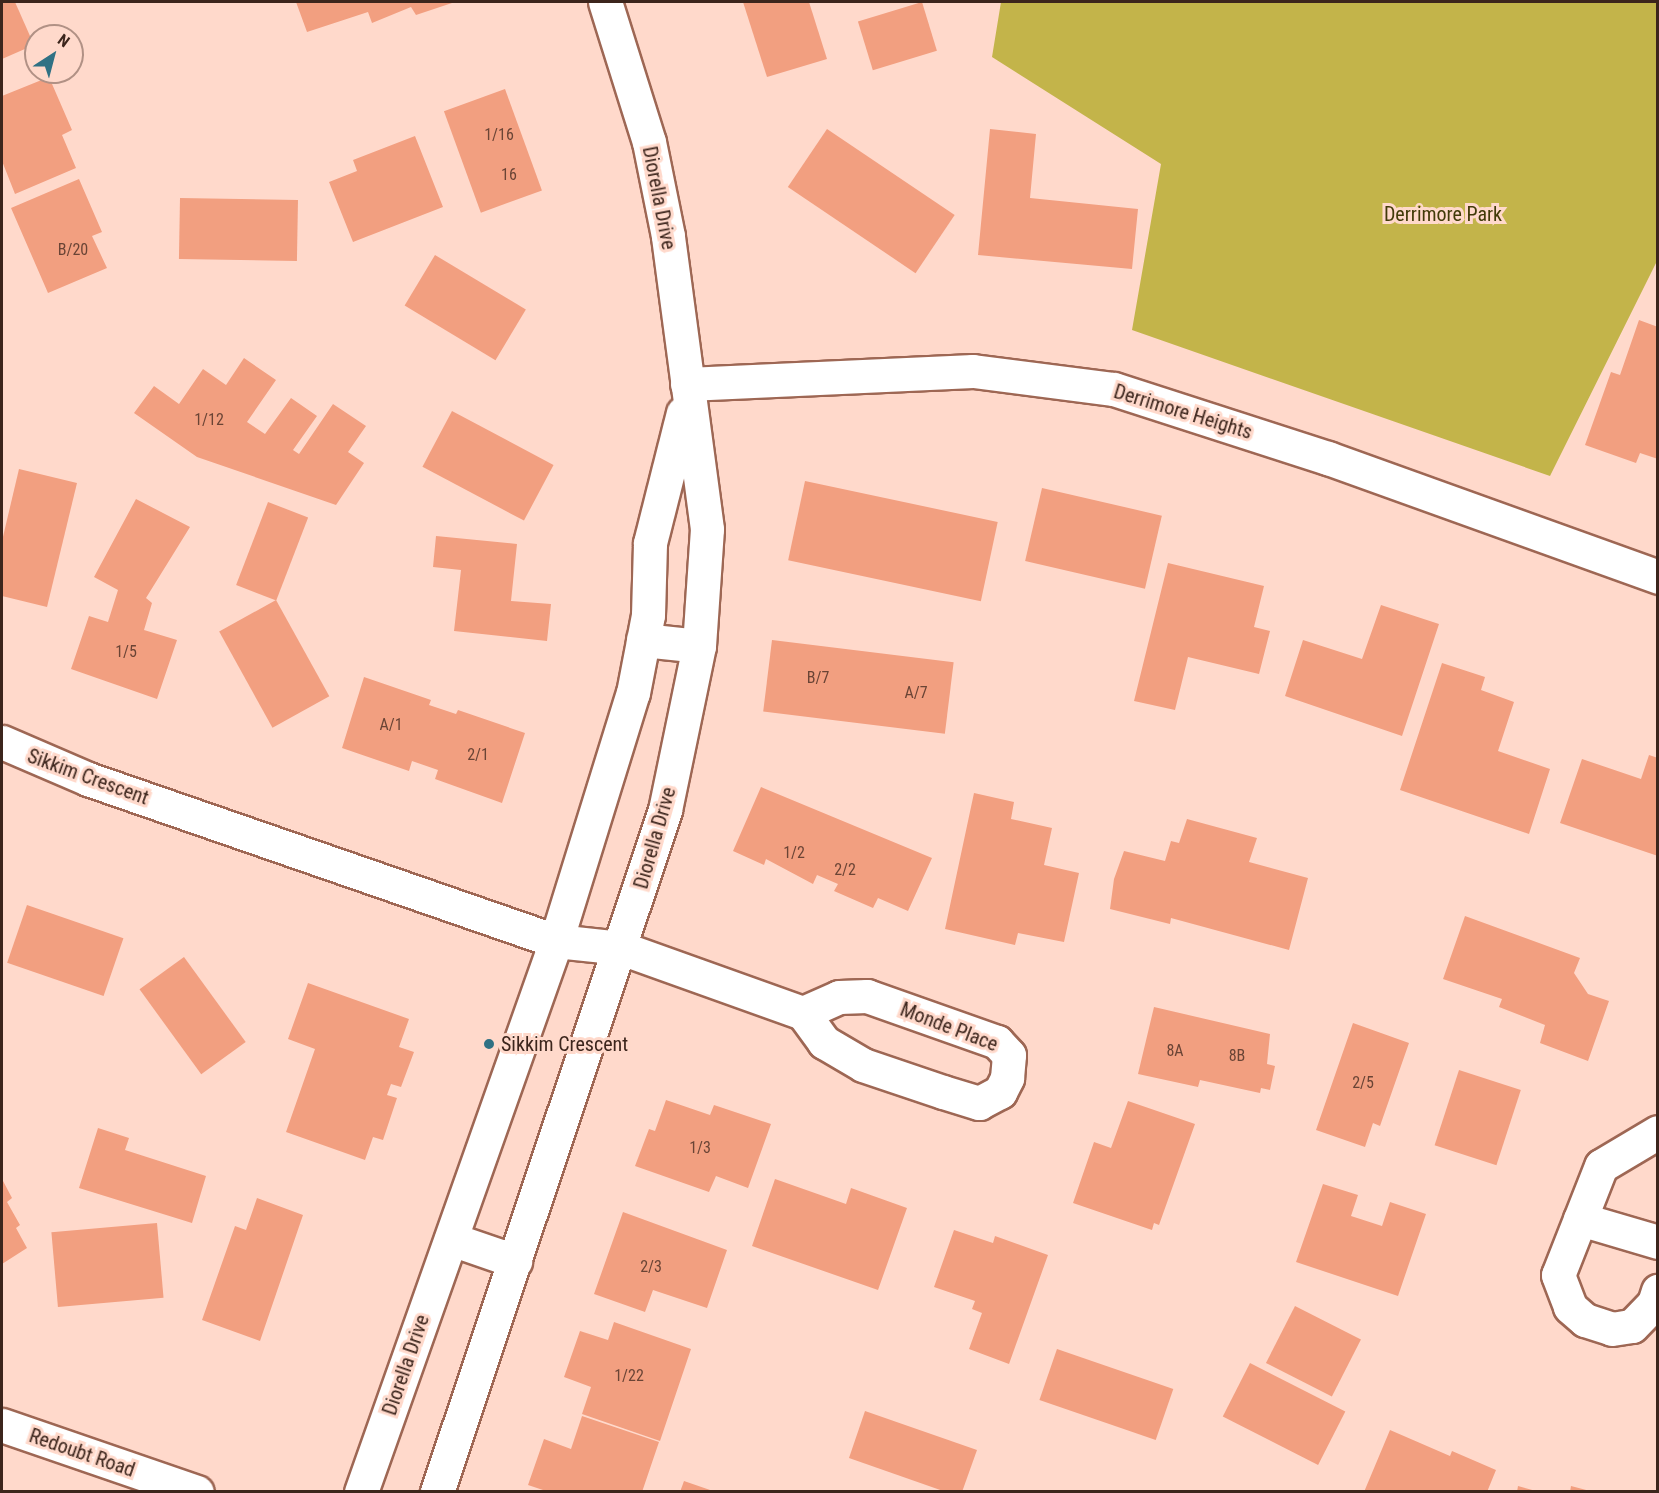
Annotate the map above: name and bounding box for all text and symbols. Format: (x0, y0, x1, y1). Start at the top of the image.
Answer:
north arrow (24, 24, 84, 84)
text: N (54, 30, 73, 51)
house number: 1/16 (484, 125, 514, 145)
street label: Diorella Drive (637, 144, 681, 252)
house number: 16 (501, 165, 517, 185)
park label: Derrimore Park (1384, 202, 1502, 226)
house number: B/20 (58, 240, 88, 260)
street label: Derrimore Heights (1111, 380, 1255, 444)
house number: 1/12 (194, 410, 224, 430)
house number: 1/5 (115, 642, 137, 662)
house number: B/7 (807, 668, 829, 688)
house number: A/7 (904, 683, 928, 703)
house number: A/1 (379, 715, 403, 735)
street label: Sikkim Crescent (24, 744, 152, 810)
house number: 2/1 (467, 745, 489, 765)
street label: Diorella Drive (629, 784, 681, 892)
house number: 1/2 (783, 843, 805, 863)
house number: 2/2 (834, 860, 856, 880)
street label: Monde Place (897, 997, 1001, 1057)
place label: Sikkim Crescent (501, 1032, 628, 1056)
marker: Sikkim Crescent (482, 1037, 496, 1051)
house number: 8A (1166, 1041, 1184, 1061)
house number: 8B (1229, 1046, 1245, 1066)
house number: 2/5 (1352, 1073, 1374, 1093)
house number: 1/3 (689, 1138, 711, 1158)
house number: 2/3 (640, 1257, 662, 1277)
street label: Diorella Drive (378, 1312, 434, 1418)
house number: 1/22 (614, 1366, 644, 1386)
street label: Redoubt Road (26, 1424, 138, 1482)

